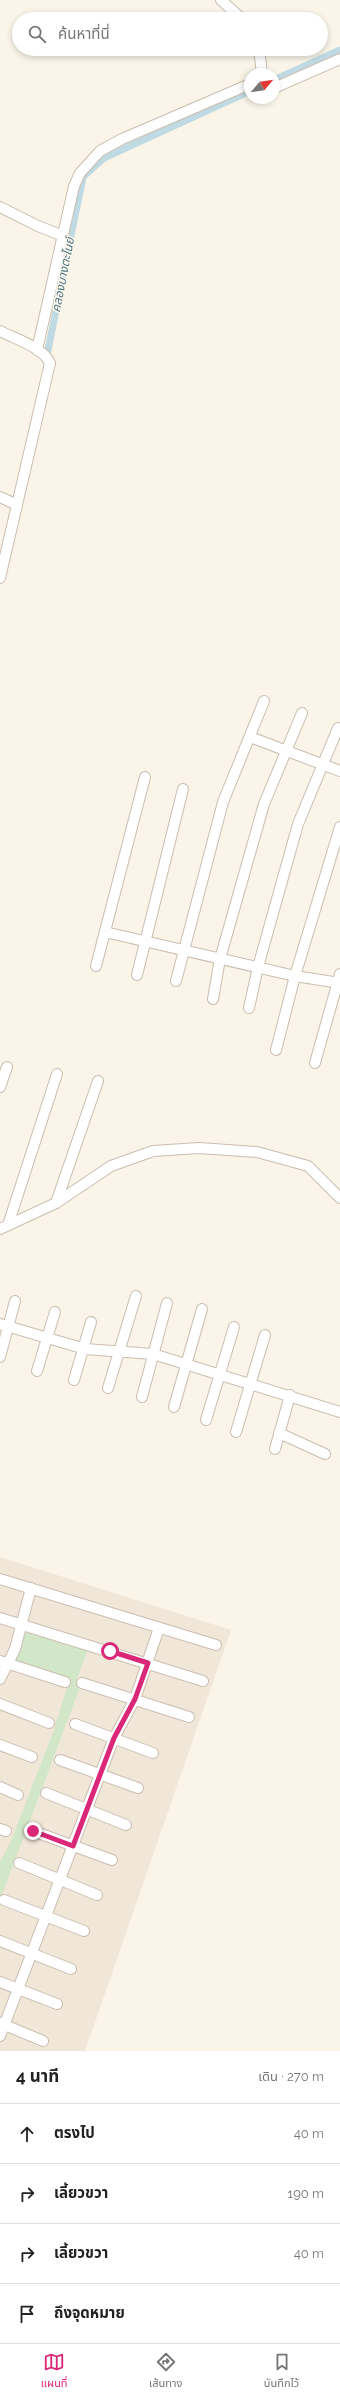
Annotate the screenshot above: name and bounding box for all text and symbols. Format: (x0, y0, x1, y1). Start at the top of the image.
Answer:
search box (12, 12, 328, 56)
icon: search (26, 23, 48, 45)
text: ค้นหาที่นี่ (58, 25, 110, 43)
north arrow (244, 68, 280, 104)
water label: คลองบางตะไนย์ (49, 234, 78, 314)
route start (101, 1642, 119, 1660)
route end (24, 1822, 42, 1840)
text: 4 นาที (16, 2066, 59, 2086)
text: เดิน · 270 m (258, 2069, 324, 2084)
icon: ahead (16, 2123, 38, 2145)
text: ตรงไป (54, 2124, 95, 2142)
text: 40 m (294, 2126, 324, 2141)
icon: right (16, 2183, 38, 2205)
text: เลี้ยวขวา (54, 2184, 108, 2202)
text: 190 m (288, 2186, 324, 2201)
icon: right (16, 2243, 38, 2265)
text: เลี้ยวขวา (54, 2244, 108, 2262)
text: 40 m (294, 2246, 324, 2261)
icon: arrive (16, 2303, 38, 2325)
text: ถึงจุดหมาย (54, 2304, 125, 2322)
tab: แผนที่ (41, 2351, 68, 2392)
tab: เส้นทาง (149, 2351, 182, 2392)
tab: บันทึกไว้ (264, 2351, 299, 2392)

